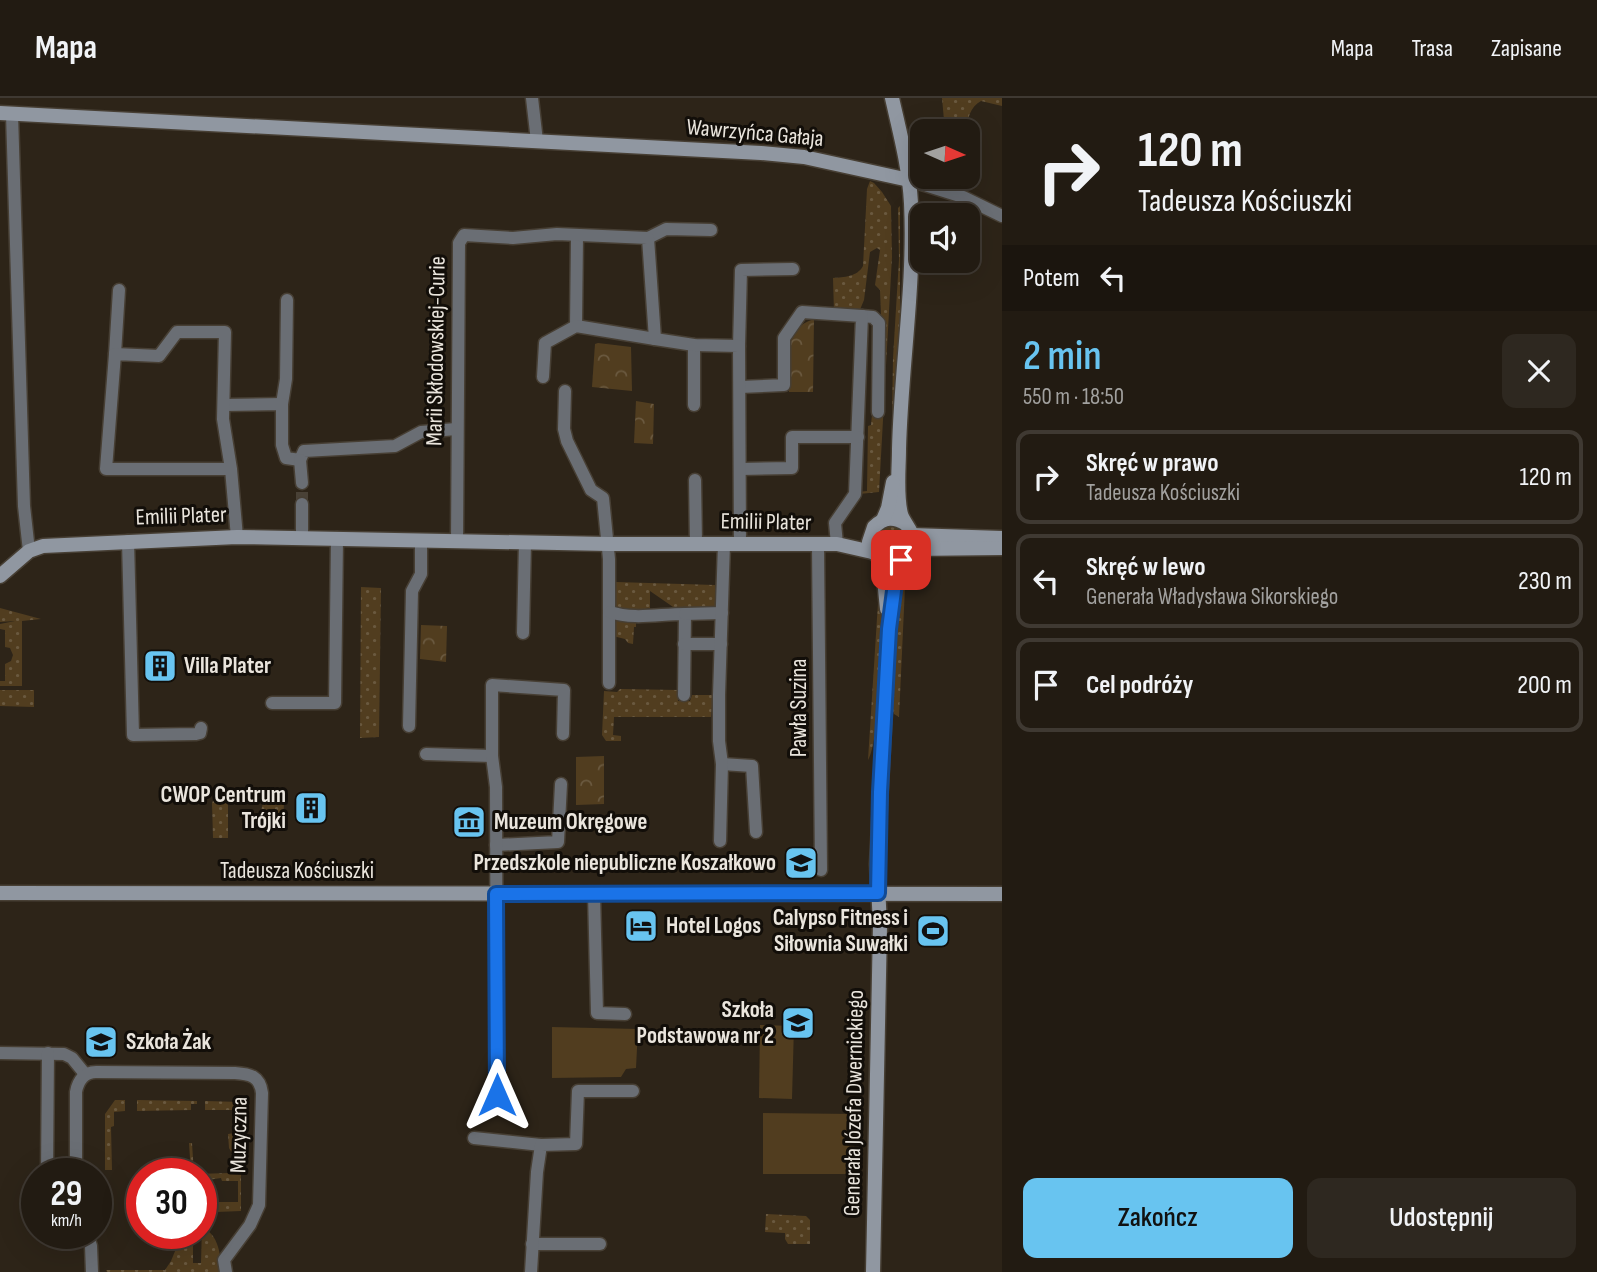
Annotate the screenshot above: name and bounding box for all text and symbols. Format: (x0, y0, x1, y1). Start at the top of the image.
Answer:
text: Mapa (35, 28, 97, 68)
text: Mapa (1331, 34, 1374, 63)
text: Trasa (1412, 34, 1453, 63)
text: Zapisane (1491, 34, 1562, 63)
street label: Wawrzyńca Gałaja (685, 113, 825, 153)
north arrow (910, 119, 980, 189)
map controls (910, 119, 980, 273)
text: 120 m (1138, 122, 1243, 181)
icon: right (1023, 126, 1114, 217)
text: Tadeusza Kościuszki (1138, 182, 1352, 221)
button: sound (910, 203, 980, 273)
street label: Marii Skłodowskiej-Curie (420, 256, 452, 446)
icon: left (1094, 259, 1132, 297)
text: Potem (1023, 263, 1080, 294)
text: 2 min (1023, 331, 1102, 382)
button: close (1502, 334, 1576, 408)
text: 550 m · 18:50 (1023, 383, 1124, 411)
text: Skręć w prawo (1086, 448, 1219, 479)
icon: right (1027, 458, 1065, 496)
text: 120 m (1519, 462, 1572, 493)
text: Tadeusza Kościuszki (1086, 479, 1240, 507)
street label: Emilii Plater (135, 500, 227, 532)
street label: Emilii Plater (720, 507, 812, 537)
pin (871, 530, 931, 590)
icon: arrive (882, 541, 920, 579)
text: Skręć w lewo (1086, 552, 1206, 583)
icon: left (1027, 562, 1065, 600)
text: 230 m (1518, 566, 1572, 597)
text: Generała Władysława Sikorskiego (1086, 583, 1338, 611)
building icon: Villa Plater (141, 647, 179, 685)
place label: Villa Plater (184, 652, 271, 680)
street label: Pawła Suzina (785, 659, 813, 757)
icon: arrive (1027, 666, 1065, 704)
text: Cel podróży (1086, 670, 1193, 701)
text: 200 m (1517, 670, 1572, 701)
place label: CWOP Centrum Trójki (161, 781, 286, 835)
building icon: CWOP Centrum Trójki (292, 789, 330, 827)
museum icon: Muzeum Okręgowe (450, 803, 488, 841)
place label: Muzeum Okręgowe (494, 808, 647, 836)
school or university icon: Przedszkole niepubliczne Koszałkowo (782, 844, 820, 882)
place label: Przedszkole niepubliczne Koszałkowo (473, 849, 776, 877)
street label: Tadeusza Kościuszki (220, 857, 374, 885)
place label: Calypso Fitness i Siłownia Suwałki (773, 904, 908, 958)
hotel icon: Hotel Logos (622, 907, 660, 945)
place label: Hotel Logos (666, 912, 761, 940)
sports icon: Calypso Fitness i Siłownia Suwałki (914, 912, 952, 950)
street label: Generała Józefa Dwernickiego (838, 990, 870, 1216)
place label: Szkoła Podstawowa nr 2 (637, 996, 774, 1050)
school or university icon: Szkoła Podstawowa nr 2 (779, 1004, 817, 1042)
school or university icon: Szkoła Żak (82, 1023, 120, 1061)
place label: Szkoła Żak (126, 1028, 212, 1056)
position arrow (460, 1058, 534, 1132)
street label: Muzyczna (224, 1097, 254, 1173)
speed limit sign: 30 (126, 1158, 217, 1249)
text: 29 (51, 1173, 82, 1216)
button: Zakończ (1023, 1178, 1293, 1258)
button: Udostępnij (1307, 1178, 1576, 1258)
text: km/h (51, 1210, 82, 1231)

